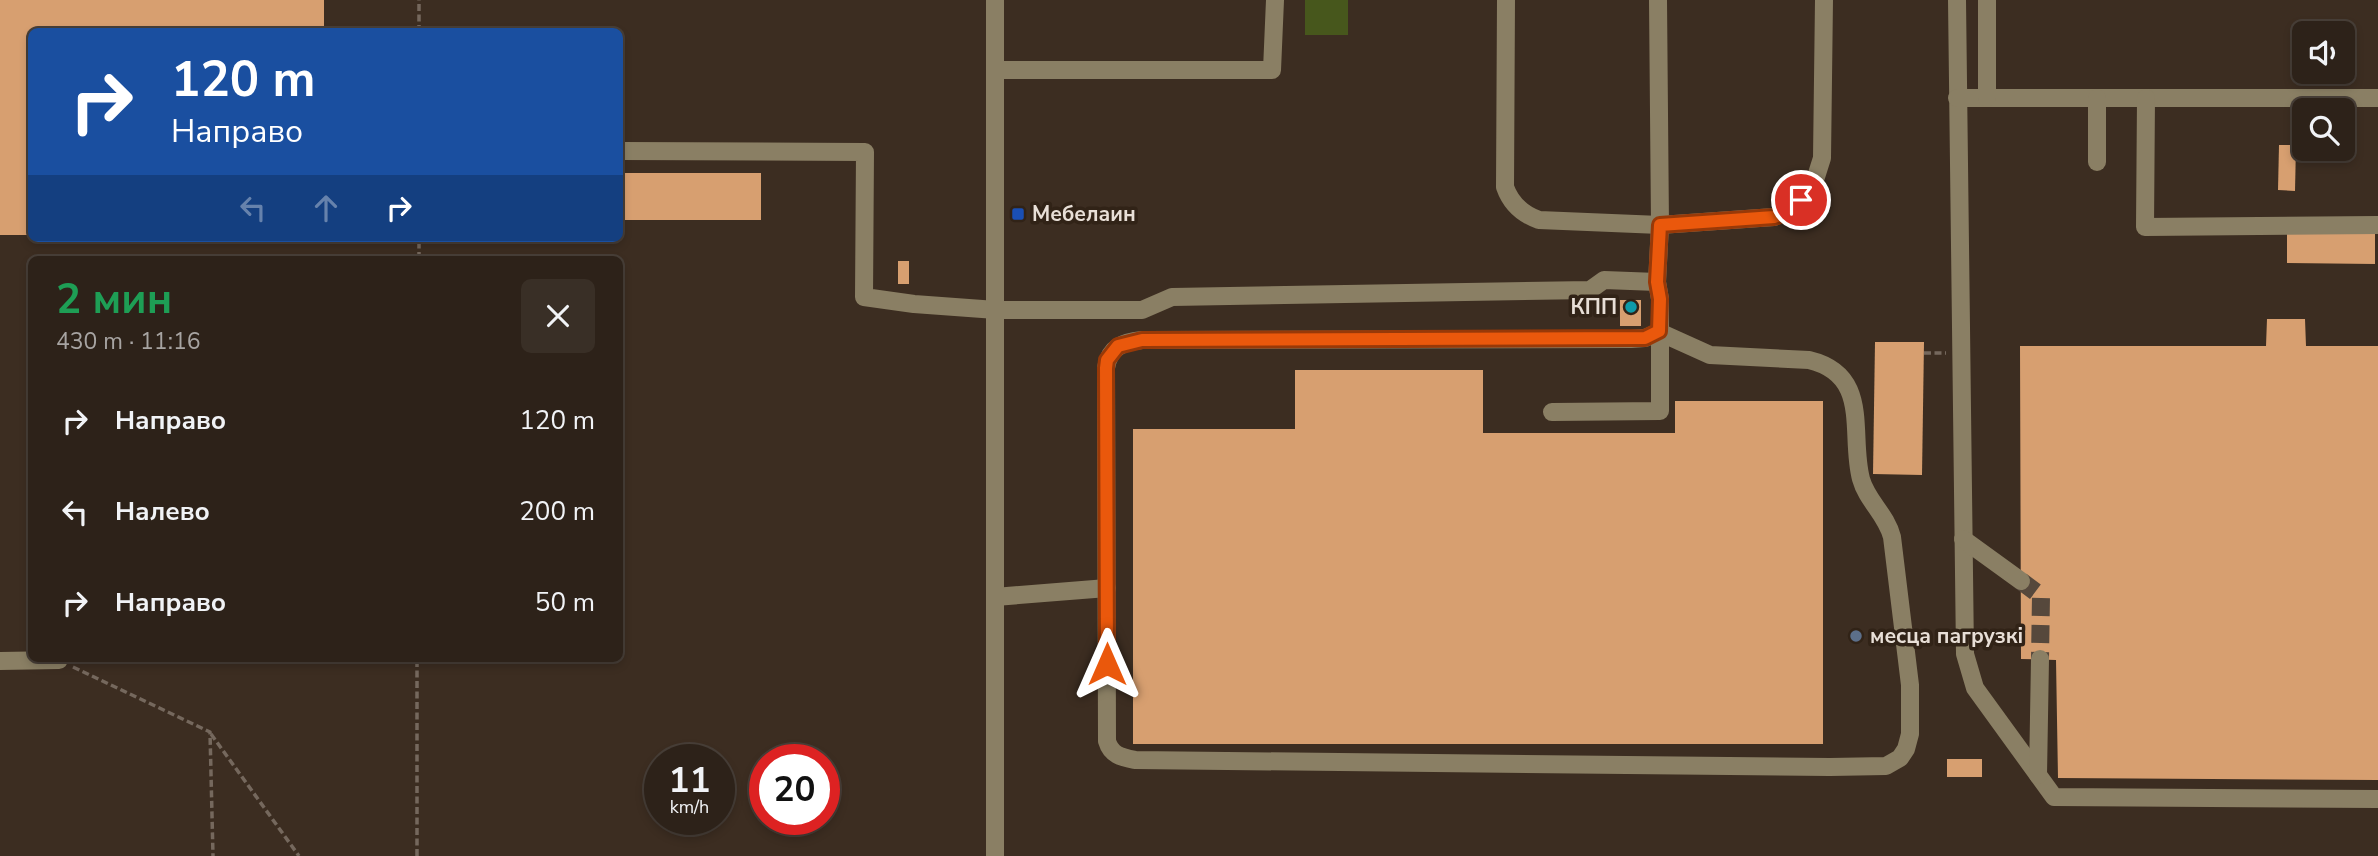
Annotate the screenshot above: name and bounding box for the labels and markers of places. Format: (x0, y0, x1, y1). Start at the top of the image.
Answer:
pin (1771, 170, 1831, 230)
place label: Мебелаин (1032, 200, 1136, 228)
marker: Мебелаин (1010, 206, 1026, 222)
place label: КПП (1571, 293, 1617, 321)
marker: КПП (1623, 299, 1639, 315)
place label: месца пагрузкі (1870, 622, 2023, 650)
marker: месца пагрузкі (1848, 628, 1864, 644)

